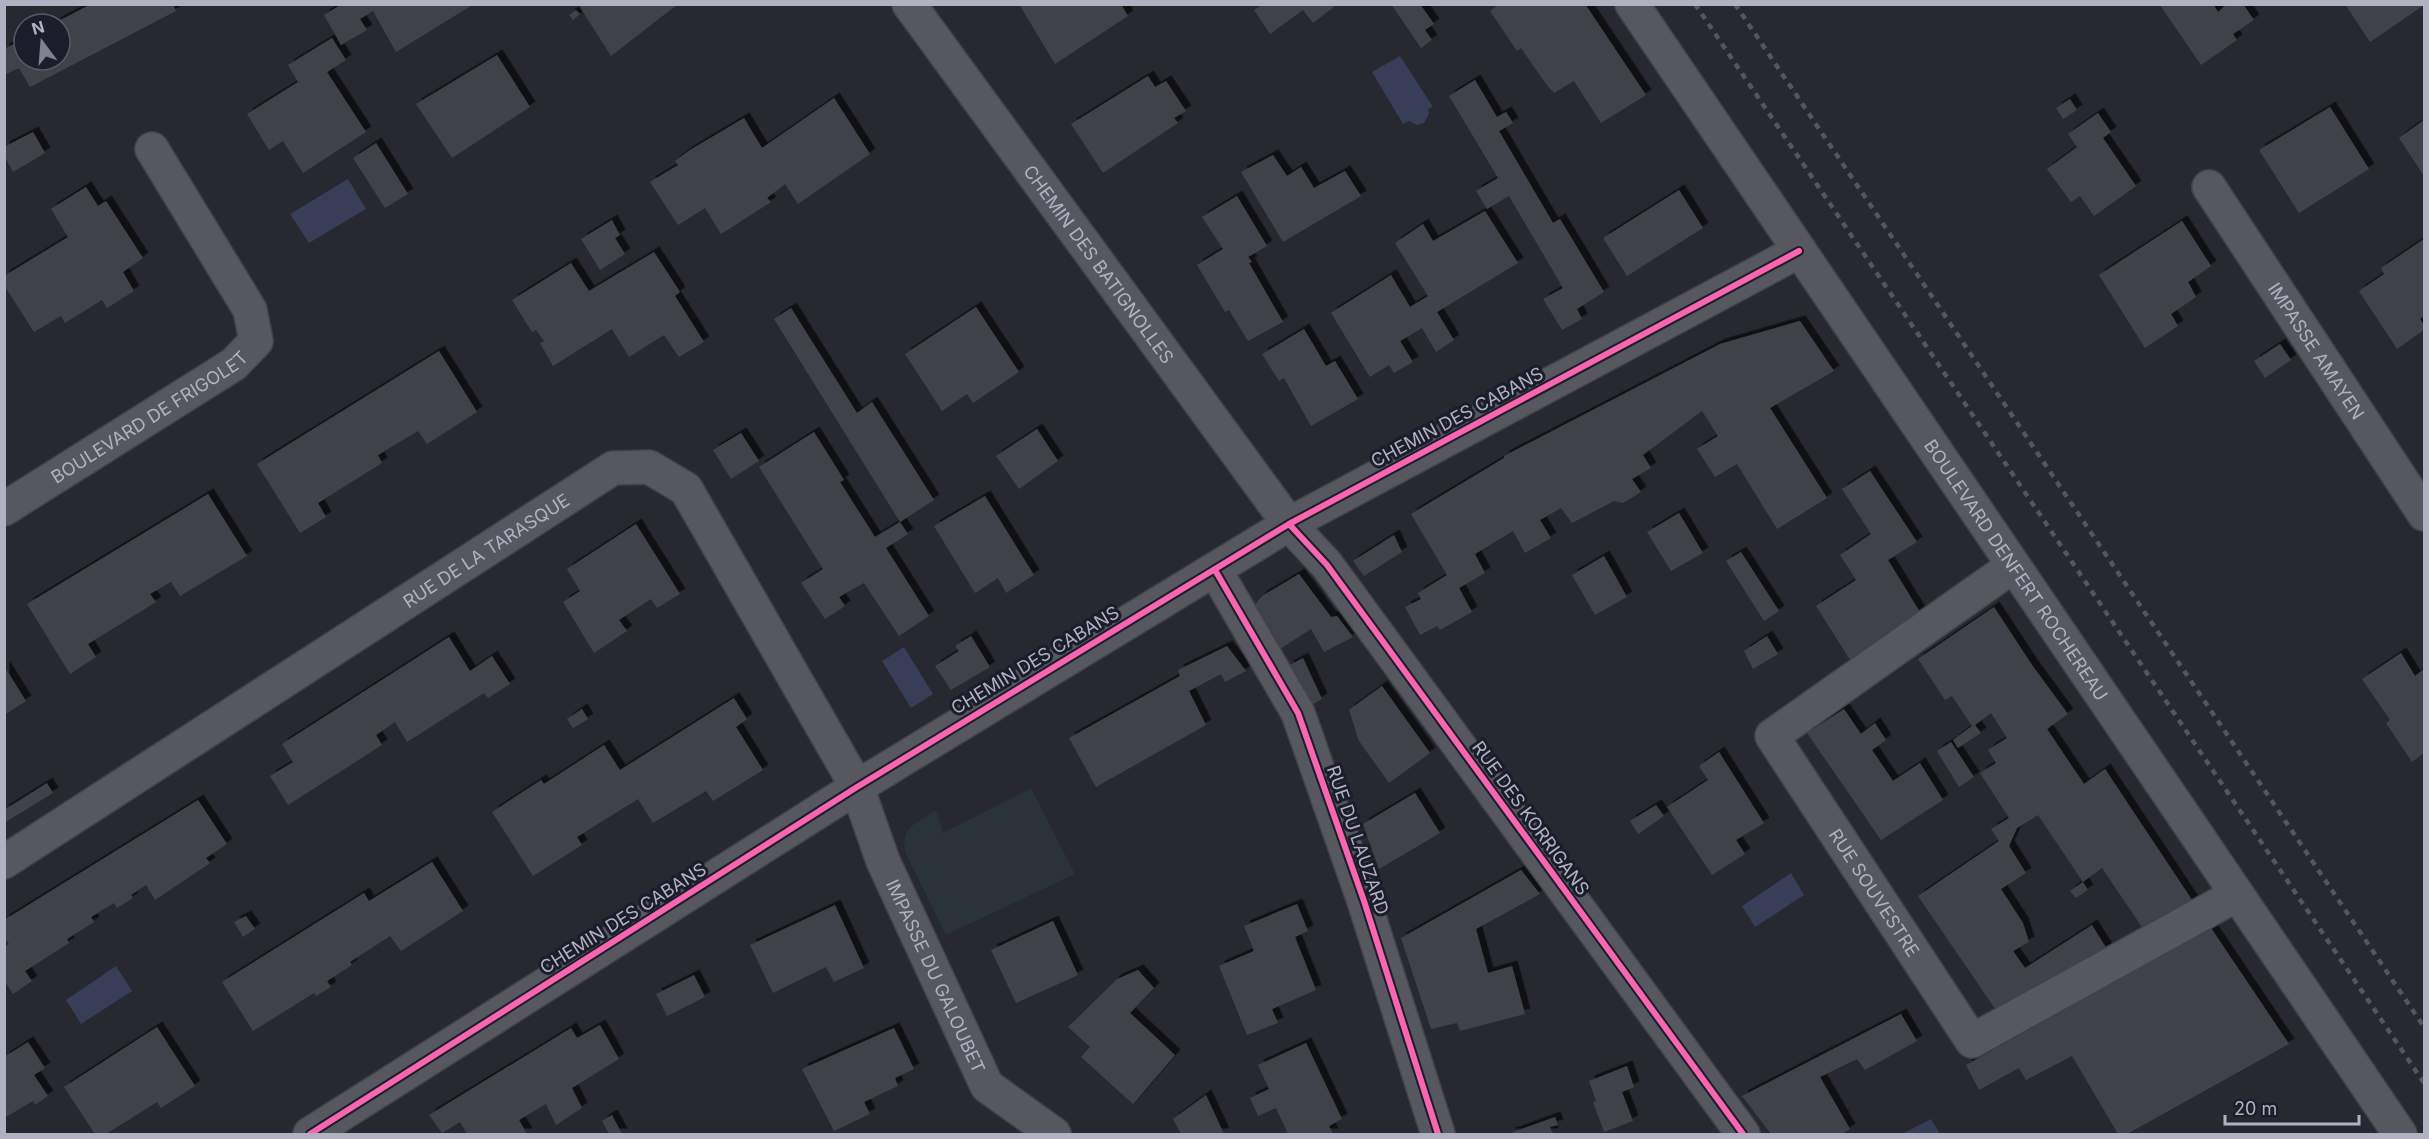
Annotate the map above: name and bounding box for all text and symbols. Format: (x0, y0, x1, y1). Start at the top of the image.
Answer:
north arrow (12, 12, 72, 72)
text: N (29, 16, 46, 39)
street label: CHEMIN DES BATIGNOLLES (1020, 161, 1178, 367)
street label: IMPASSE AMAYEN (2264, 279, 2369, 423)
street label: BOULEVARD DE FRIGOLET (47, 346, 252, 487)
street label: CHEMIN DES CABANS (1367, 363, 1547, 471)
street label: BOULEVARD DENFERT ROCHEREAU (1920, 435, 2113, 704)
street label: RUE DE LA TARASQUE (399, 489, 573, 612)
street label: CHEMIN DES CABANS (947, 602, 1123, 718)
street label: RUE DES KORRIGANS (1468, 737, 1594, 899)
street label: RUE DU LAUZARD (1323, 763, 1393, 917)
street label: RUE SOUVESTRE (1825, 825, 1924, 960)
street label: CHEMIN DES CABANS (536, 858, 710, 978)
street label: IMPASSE DU GALOUBET (882, 876, 990, 1076)
scale bar (2225, 1088, 2358, 1126)
text: 20 m (2234, 1098, 2277, 1119)

